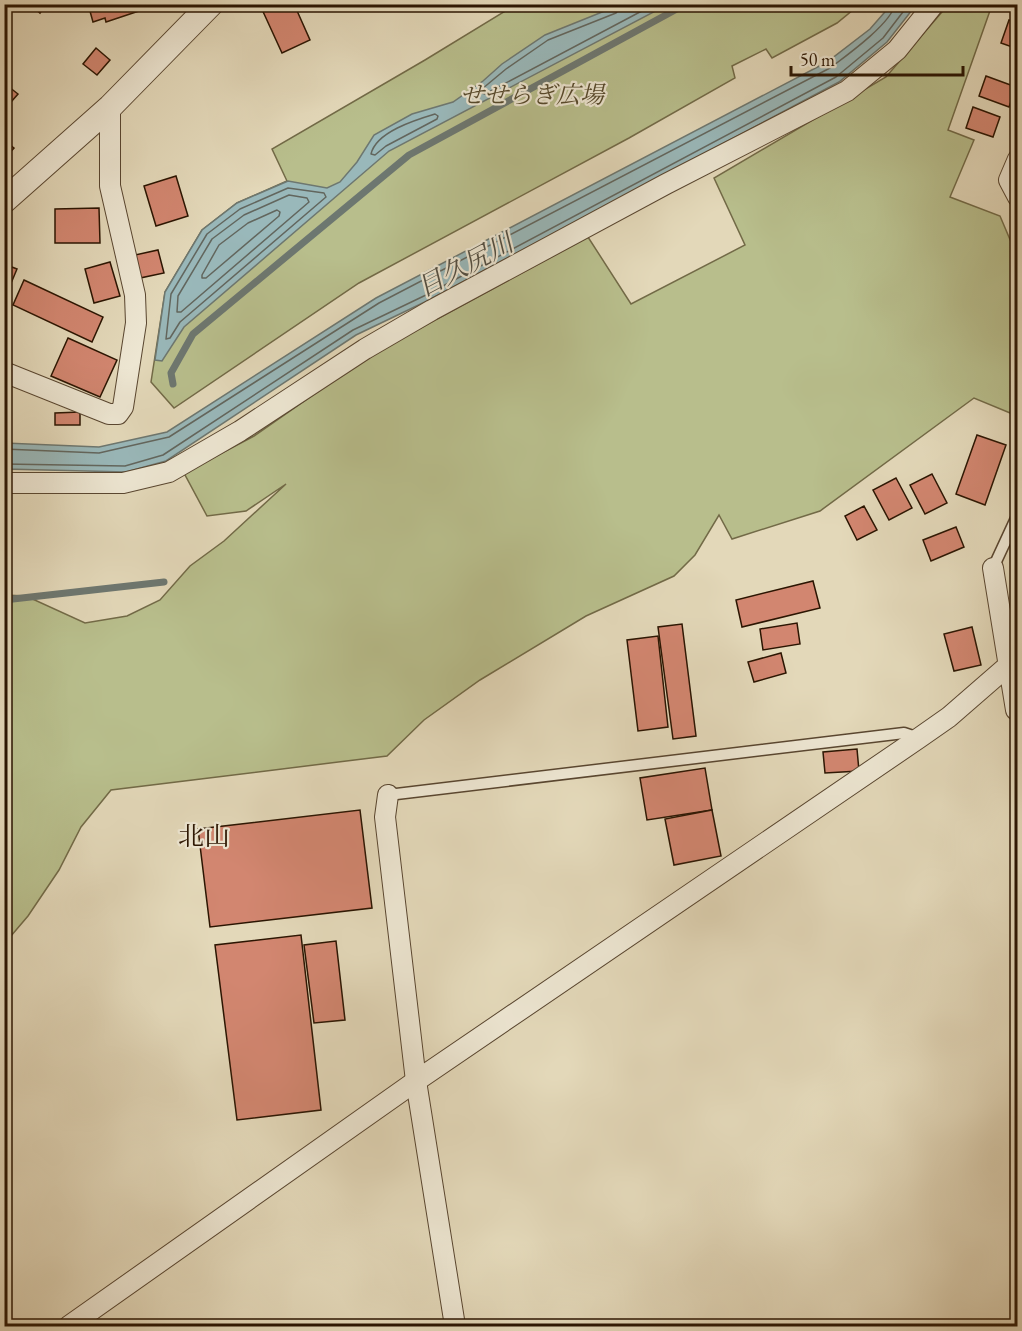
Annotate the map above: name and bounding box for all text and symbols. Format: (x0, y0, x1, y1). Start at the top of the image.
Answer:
scale bar (791, 39, 964, 77)
text: 50 m (800, 48, 835, 71)
park label: せせらぎ広場 (460, 79, 606, 110)
water label: 目久尻川 (411, 224, 522, 304)
district label: 北山 (178, 819, 230, 853)

